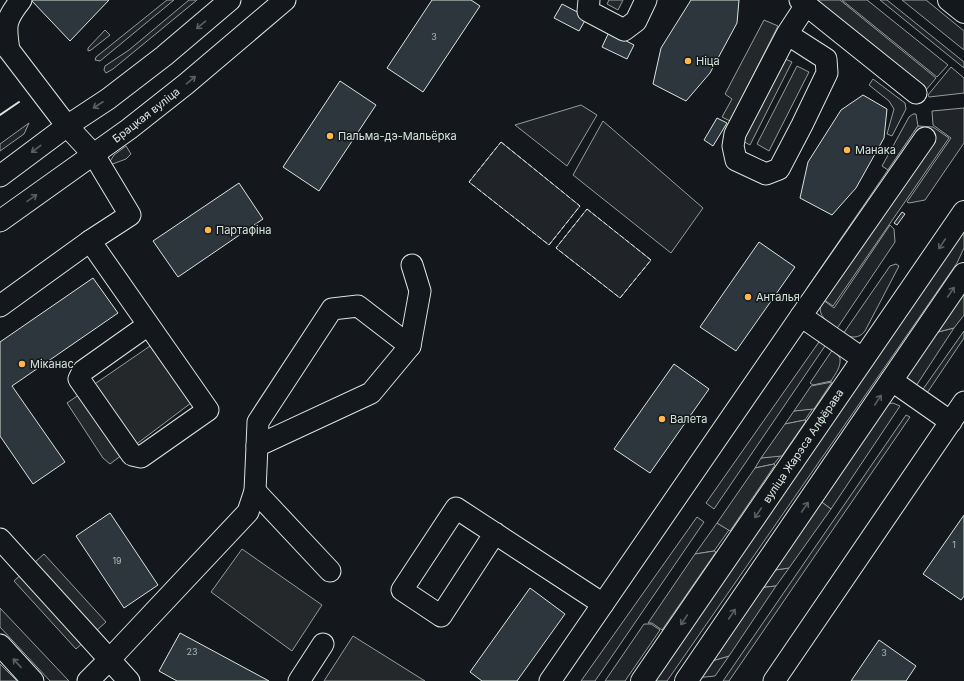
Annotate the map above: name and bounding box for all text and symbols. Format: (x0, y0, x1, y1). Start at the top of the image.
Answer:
one-way arrow (195, 21, 206, 30)
house number: 3 (431, 31, 437, 42)
place label: Ніца (696, 54, 720, 68)
marker: Ніца (683, 56, 693, 66)
one-way arrow (186, 75, 197, 84)
street label: Брацкая вуліца (110, 84, 182, 146)
one-way arrow (93, 101, 104, 109)
place label: Пальма-дэ-Мальёрка (338, 129, 457, 143)
marker: Пальма-дэ-Мальёрка (325, 131, 335, 141)
place label: Манака (855, 143, 896, 157)
one-way arrow (30, 145, 41, 154)
marker: Манака (842, 145, 852, 155)
one-way arrow (26, 194, 37, 202)
place label: Партафіна (216, 223, 271, 237)
marker: Партафіна (203, 225, 213, 235)
one-way arrow (938, 238, 946, 249)
one-way arrow (948, 286, 956, 298)
place label: Анталья (756, 290, 800, 304)
marker: Анталья (743, 292, 753, 302)
place label: Міканас (30, 357, 74, 371)
marker: Міканас (17, 359, 27, 369)
street label: вуліца Жарэса Алфёрава (760, 386, 846, 506)
one-way arrow (874, 394, 882, 405)
place label: Валета (670, 412, 707, 426)
marker: Валета (657, 414, 667, 424)
one-way arrow (801, 502, 809, 513)
one-way arrow (754, 507, 762, 518)
house number: 1 (952, 539, 956, 550)
house number: 19 (112, 555, 122, 566)
one-way arrow (728, 609, 736, 620)
one-way arrow (680, 614, 688, 625)
house number: 23 (186, 646, 198, 657)
house number: 3 (881, 647, 887, 658)
one-way arrow (12, 658, 21, 668)

